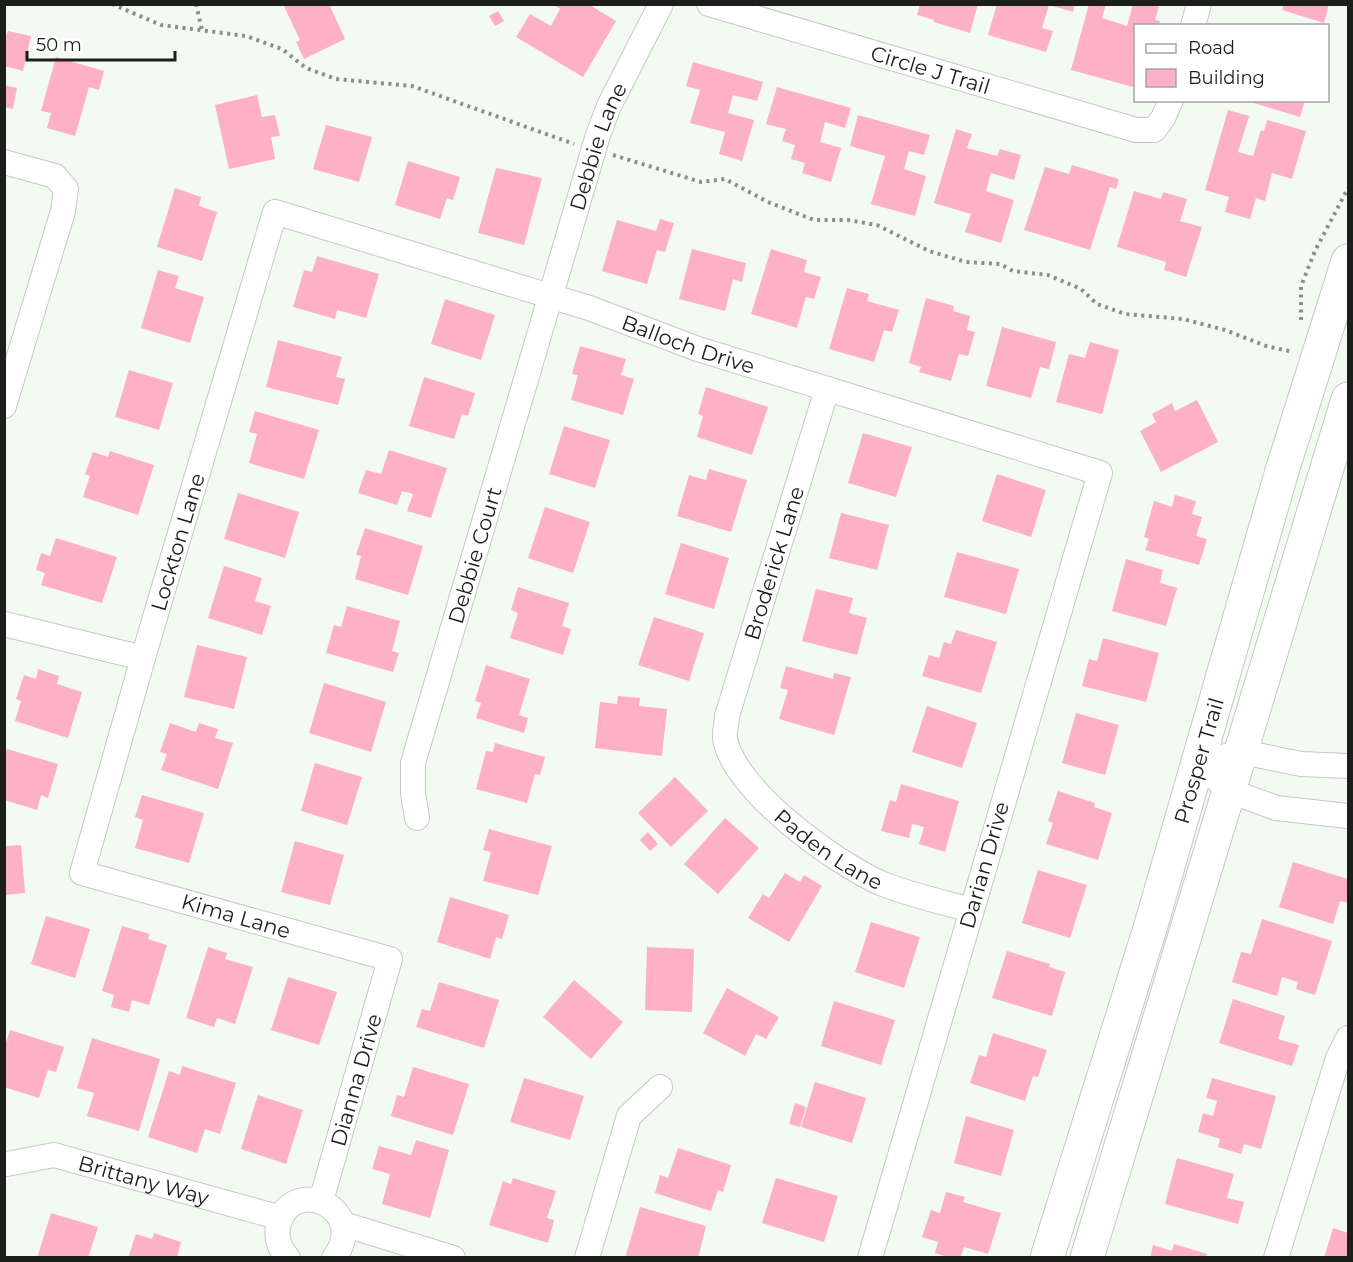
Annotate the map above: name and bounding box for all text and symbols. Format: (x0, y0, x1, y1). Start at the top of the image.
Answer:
scale bar (27, 24, 176, 62)
legend (1134, 24, 1329, 102)
text: 50 m (36, 34, 82, 56)
text: Road (1188, 37, 1235, 59)
street label: Circle J Trail (868, 40, 993, 99)
text: Building (1188, 67, 1265, 89)
street label: Debbie Lane (564, 78, 631, 213)
street label: Balloch Drive (618, 309, 758, 378)
street label: Lockton Lane (145, 470, 210, 614)
street label: Broderick Lane (739, 483, 809, 643)
street label: Debbie Court (442, 484, 506, 627)
street label: Prosper Trail (1168, 695, 1228, 827)
street label: Darian Drive (954, 799, 1014, 931)
street label: Paden Lane (770, 803, 887, 895)
street label: Kima Lane (179, 888, 293, 944)
street label: Dianna Drive (325, 1011, 386, 1149)
street label: Brittany Way (76, 1150, 213, 1210)

